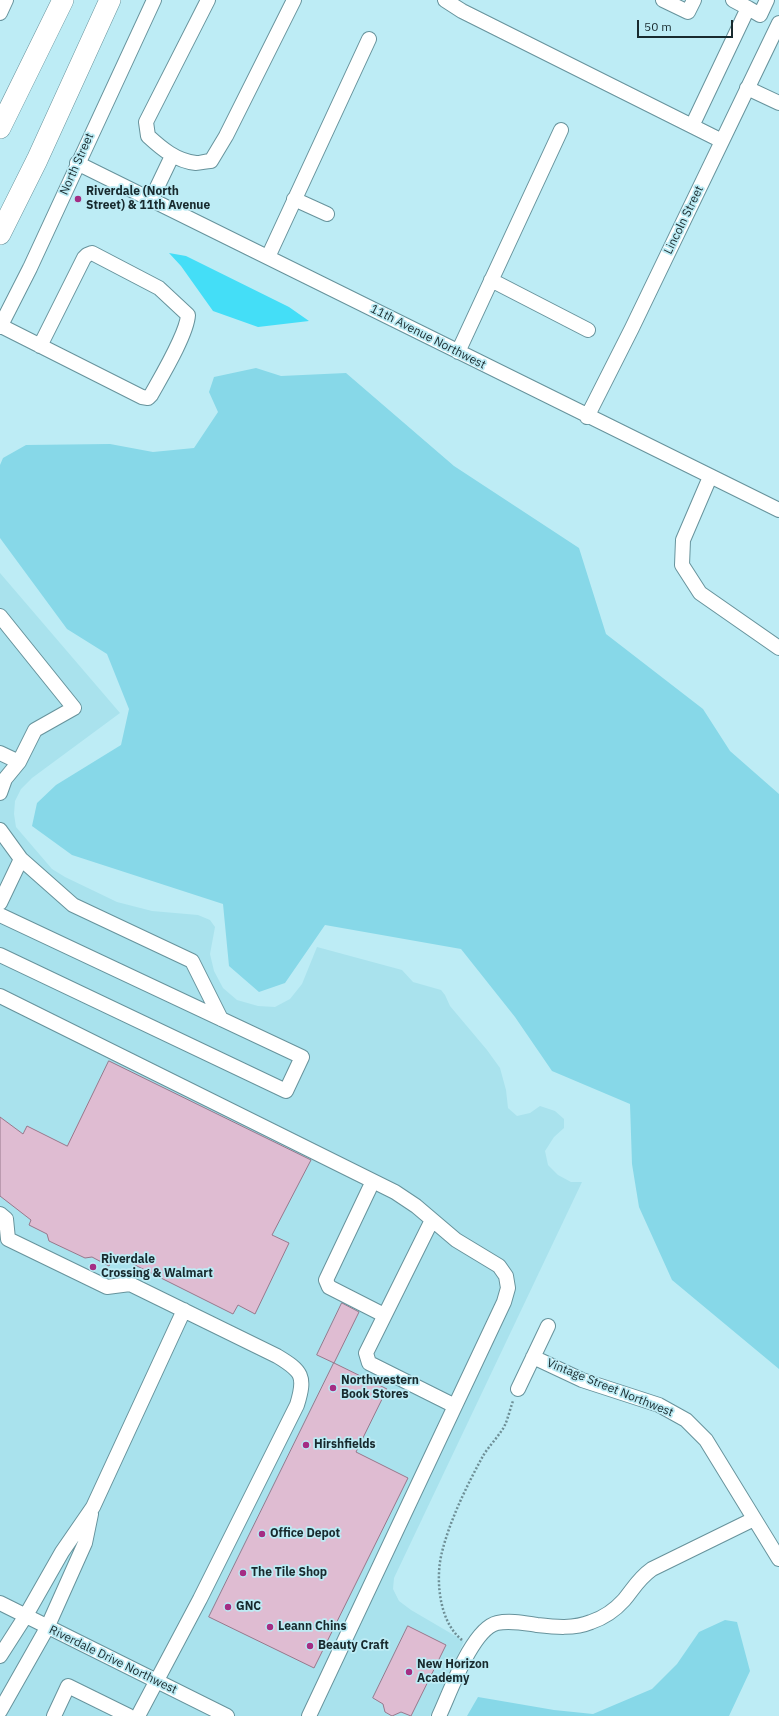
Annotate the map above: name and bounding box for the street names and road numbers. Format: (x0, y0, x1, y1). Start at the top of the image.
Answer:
street label: North Street (57, 131, 97, 197)
street label: Lincoln Street (661, 183, 707, 257)
street label: 11th Avenue Northwest (368, 302, 488, 372)
street label: Vintage Street Northwest (544, 1356, 676, 1420)
street label: Riverdale Drive Northwest (47, 1623, 179, 1697)

